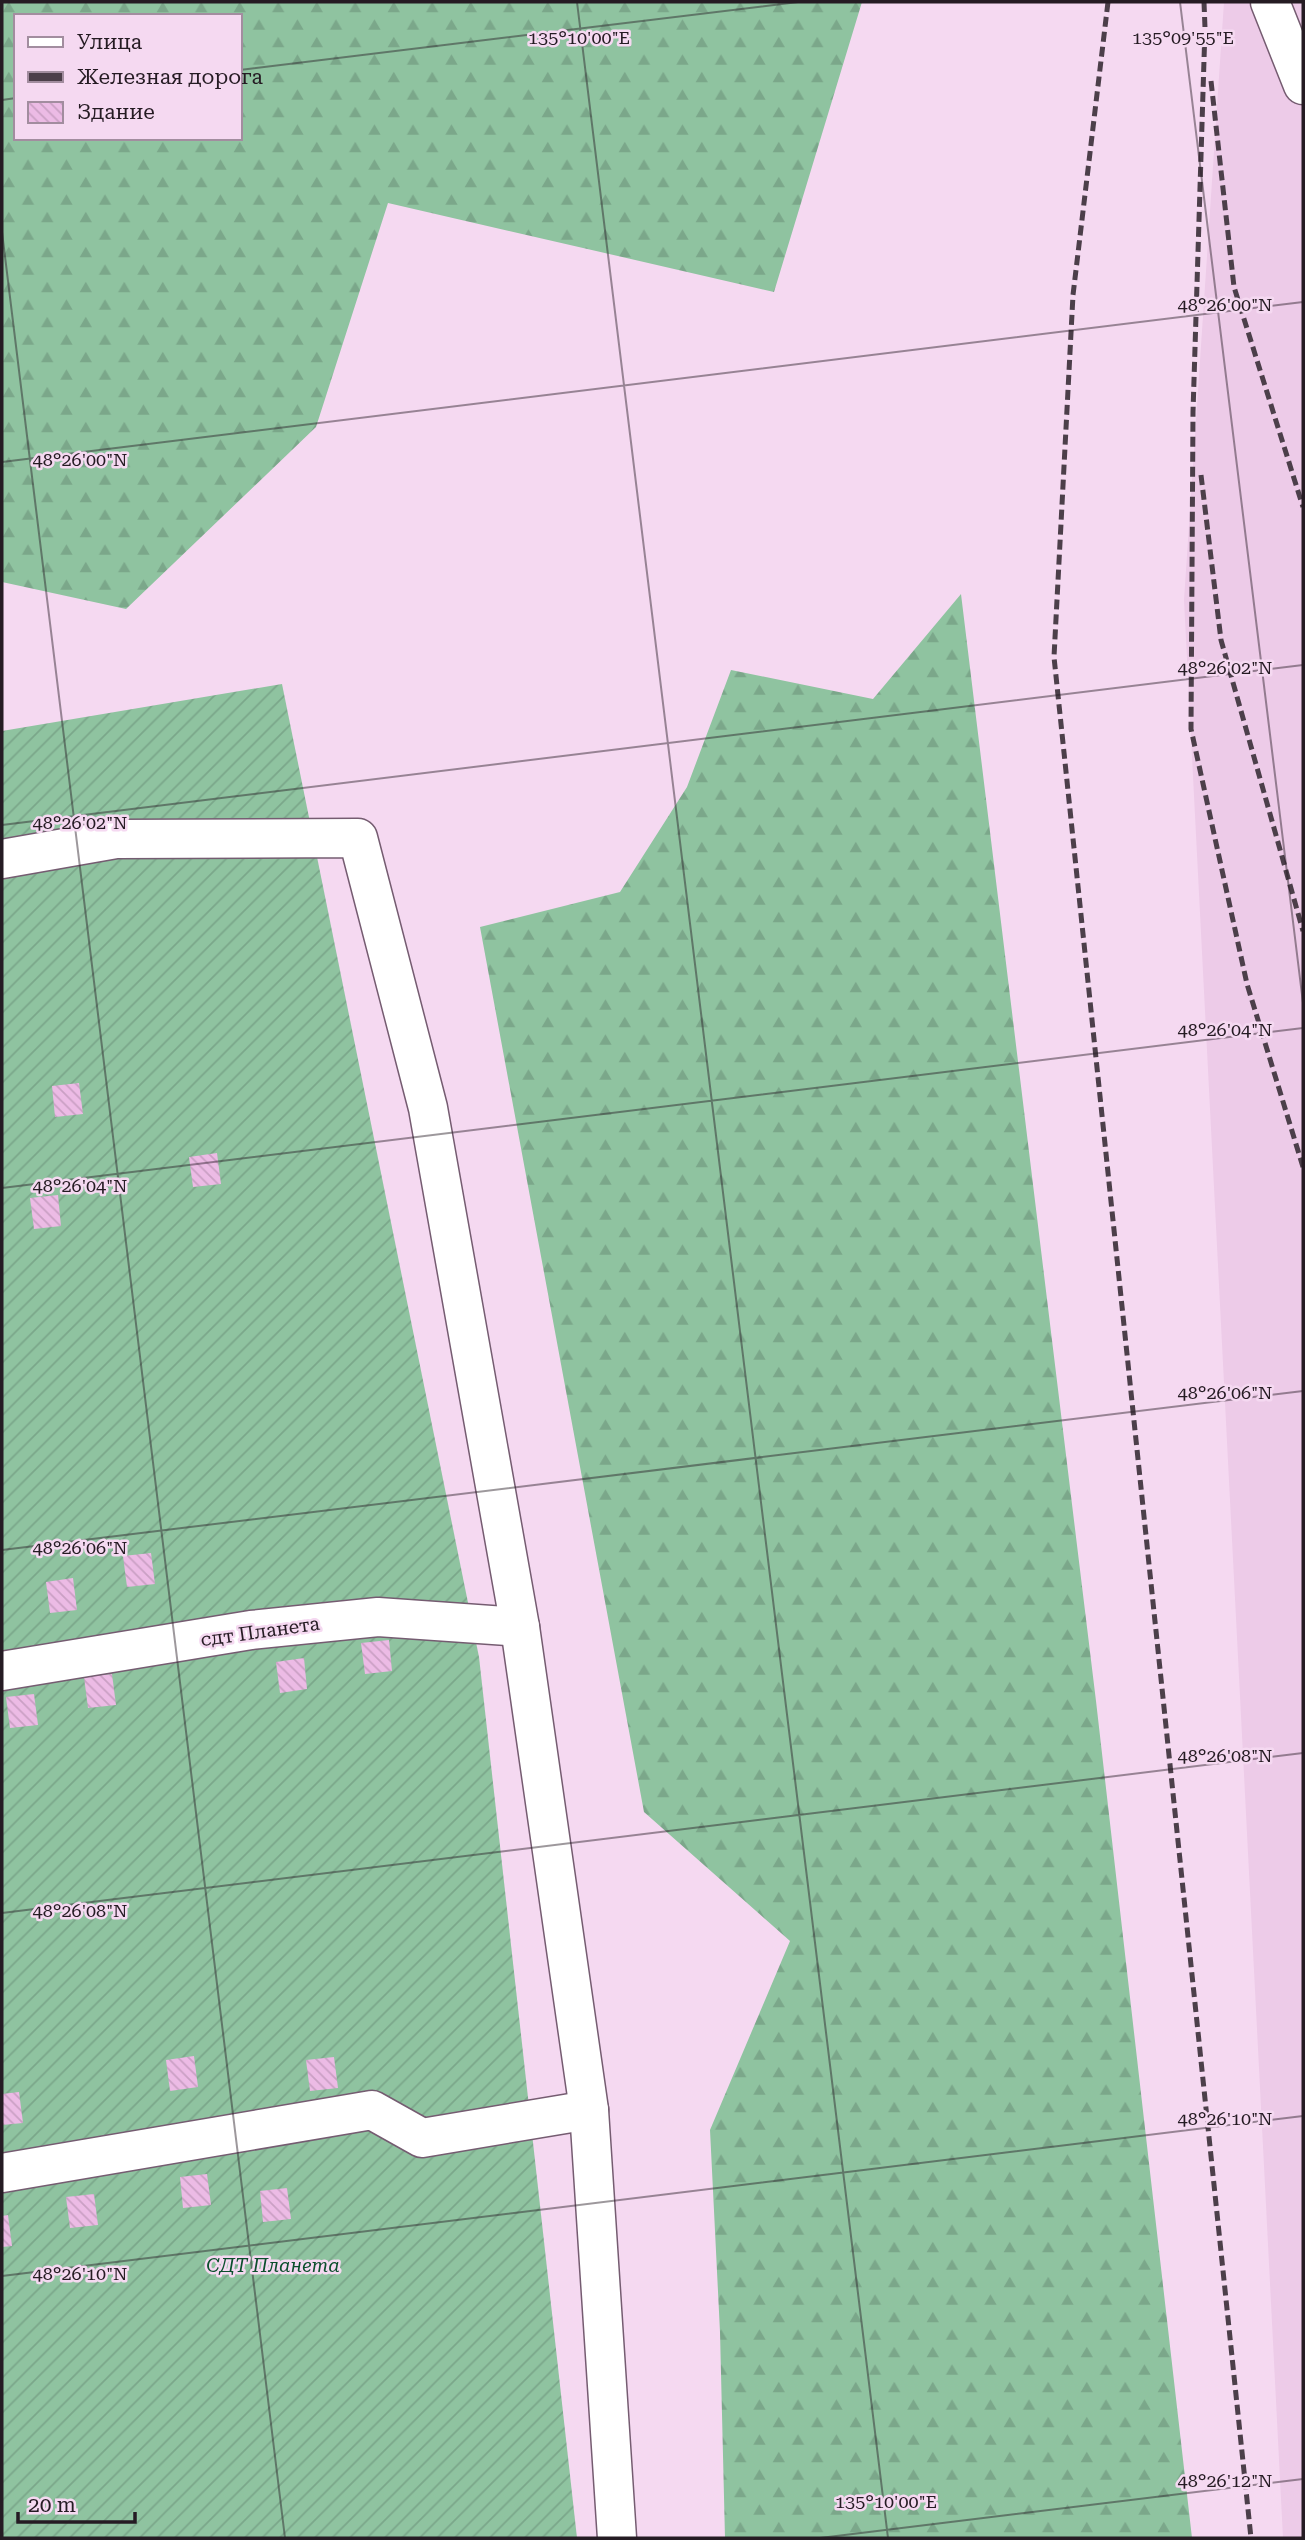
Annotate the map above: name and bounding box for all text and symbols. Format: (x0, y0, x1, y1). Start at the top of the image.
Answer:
legend (14, 14, 242, 140)
text: 135°10'00"E (528, 27, 630, 48)
text: 135°09'55"E (1132, 27, 1234, 48)
text: Улица (77, 30, 143, 54)
text: Железная дорога (77, 65, 263, 89)
text: Здание (77, 100, 155, 124)
text: 48°26'00"N (1178, 294, 1272, 315)
text: 48°26'00"N (33, 449, 127, 470)
text: 48°26'02"N (1178, 657, 1272, 678)
text: 48°26'02"N (33, 812, 127, 833)
text: 48°26'04"N (1178, 1019, 1272, 1040)
text: 48°26'04"N (33, 1175, 127, 1196)
text: 48°26'06"N (1178, 1382, 1272, 1403)
text: 48°26'06"N (33, 1537, 127, 1558)
street label: сдт Планета (199, 1612, 322, 1651)
text: 48°26'08"N (1178, 1745, 1272, 1766)
text: 48°26'08"N (33, 1900, 127, 1921)
text: 48°26'10"N (1178, 2108, 1272, 2129)
park label: СДТ Планета (206, 2254, 340, 2277)
text: 48°26'10"N (33, 2263, 127, 2284)
text: 48°26'12"N (1178, 2470, 1272, 2491)
scale bar (18, 2480, 135, 2524)
text: 135°10'00"E (835, 2491, 937, 2512)
text: 20 m (28, 2493, 76, 2517)

